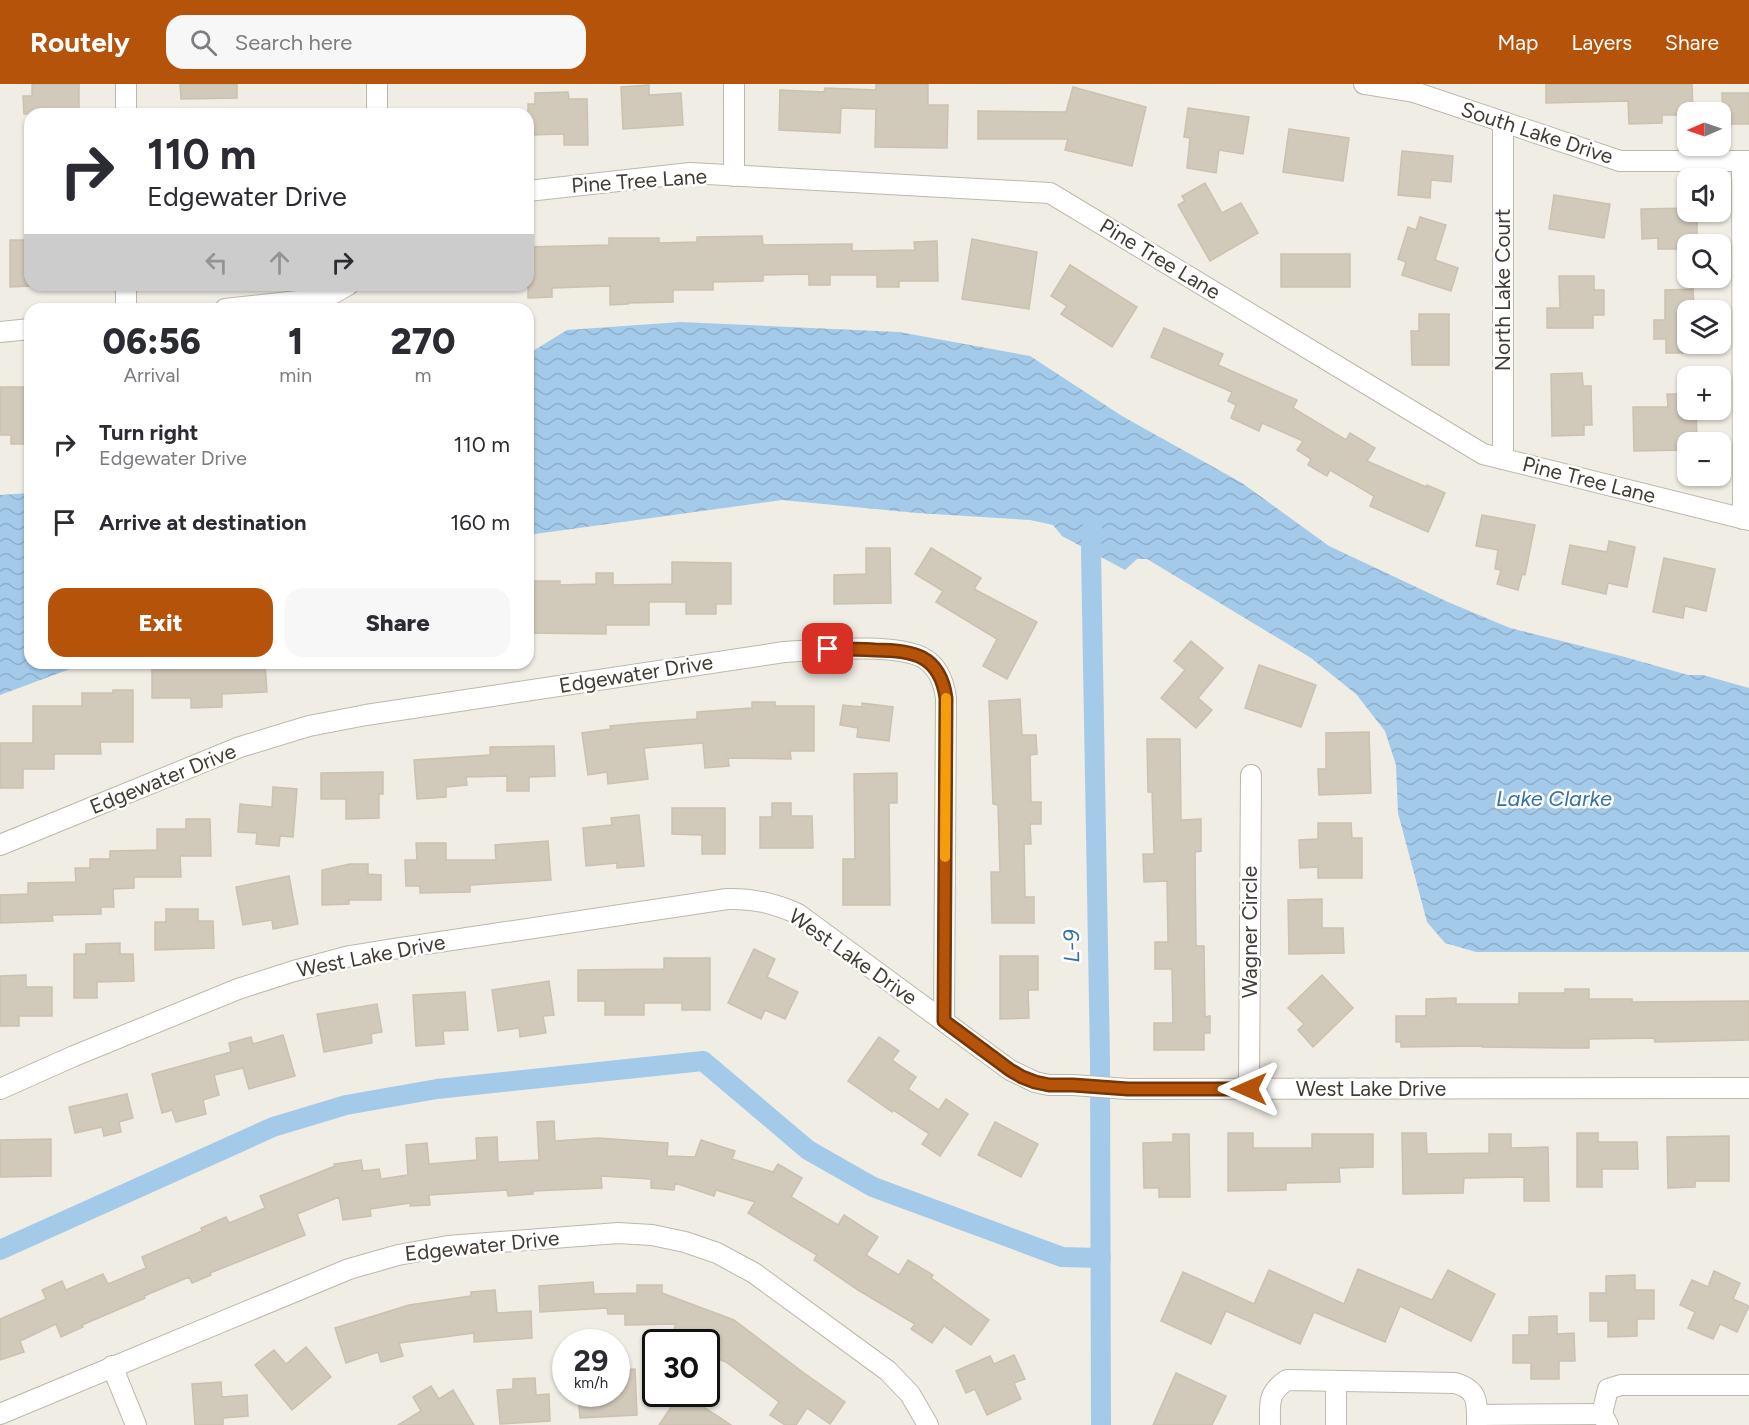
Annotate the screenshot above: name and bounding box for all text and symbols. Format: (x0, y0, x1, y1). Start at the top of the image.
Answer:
search box (166, 15, 586, 69)
text: Routely (30, 25, 130, 59)
icon: search (187, 26, 220, 59)
text: Search here (235, 29, 352, 56)
text: Map (1498, 30, 1538, 55)
text: Layers (1571, 30, 1632, 55)
text: Share (1665, 30, 1719, 55)
street label: South Lake Drive (1458, 96, 1616, 169)
north arrow (1677, 102, 1731, 156)
map controls (1677, 102, 1731, 486)
text: 110 m (147, 129, 256, 180)
icon: right (48, 132, 126, 210)
street label: Pine Tree Lane (570, 163, 708, 198)
button: sound (1677, 168, 1731, 222)
text: Edgewater Drive (147, 180, 347, 213)
street label: North Lake Court (1490, 209, 1515, 371)
street label: Pine Tree Lane (1096, 213, 1225, 304)
button: search (1677, 234, 1731, 288)
icon: left (200, 246, 233, 279)
icon: ahead (263, 246, 296, 279)
icon: right (326, 246, 359, 279)
button: layers (1677, 300, 1731, 354)
text: 06:56 (102, 320, 201, 363)
text: 1 (288, 320, 303, 363)
text: 270 (391, 320, 456, 363)
text: Arrival (123, 363, 180, 387)
text: min (279, 363, 312, 387)
text: m (415, 363, 432, 387)
button: + (1677, 366, 1731, 420)
text: Turn right (99, 419, 198, 446)
icon: right (48, 428, 81, 461)
text: 110 m (454, 431, 510, 458)
button: − (1677, 432, 1731, 486)
text: Edgewater Drive (99, 446, 247, 470)
street label: Pine Tree Lane (1520, 451, 1658, 508)
icon: arrive (48, 506, 81, 539)
text: Arrive at destination (99, 509, 307, 536)
text: 160 m (450, 509, 510, 536)
button: Exit (48, 588, 273, 657)
button: Share (285, 588, 510, 657)
pin (802, 623, 853, 674)
icon: arrive (811, 632, 844, 665)
street label: Edgewater Drive (557, 649, 715, 698)
street label: Edgewater Drive (86, 738, 240, 819)
water label: Lake Clarke (1496, 785, 1612, 812)
street label: Wagner Circle (1237, 866, 1262, 998)
street label: West Lake Drive (784, 903, 922, 1010)
street label: West Lake Drive (295, 929, 447, 982)
water label: L-9 (1058, 929, 1085, 963)
position arrow (1217, 1057, 1281, 1121)
street label: West Lake Drive (1296, 1076, 1446, 1101)
street label: Edgewater Drive (403, 1225, 561, 1266)
speed limit sign: 30 (642, 1329, 720, 1407)
text: 29 (574, 1342, 608, 1379)
text: km/h (574, 1374, 608, 1392)

